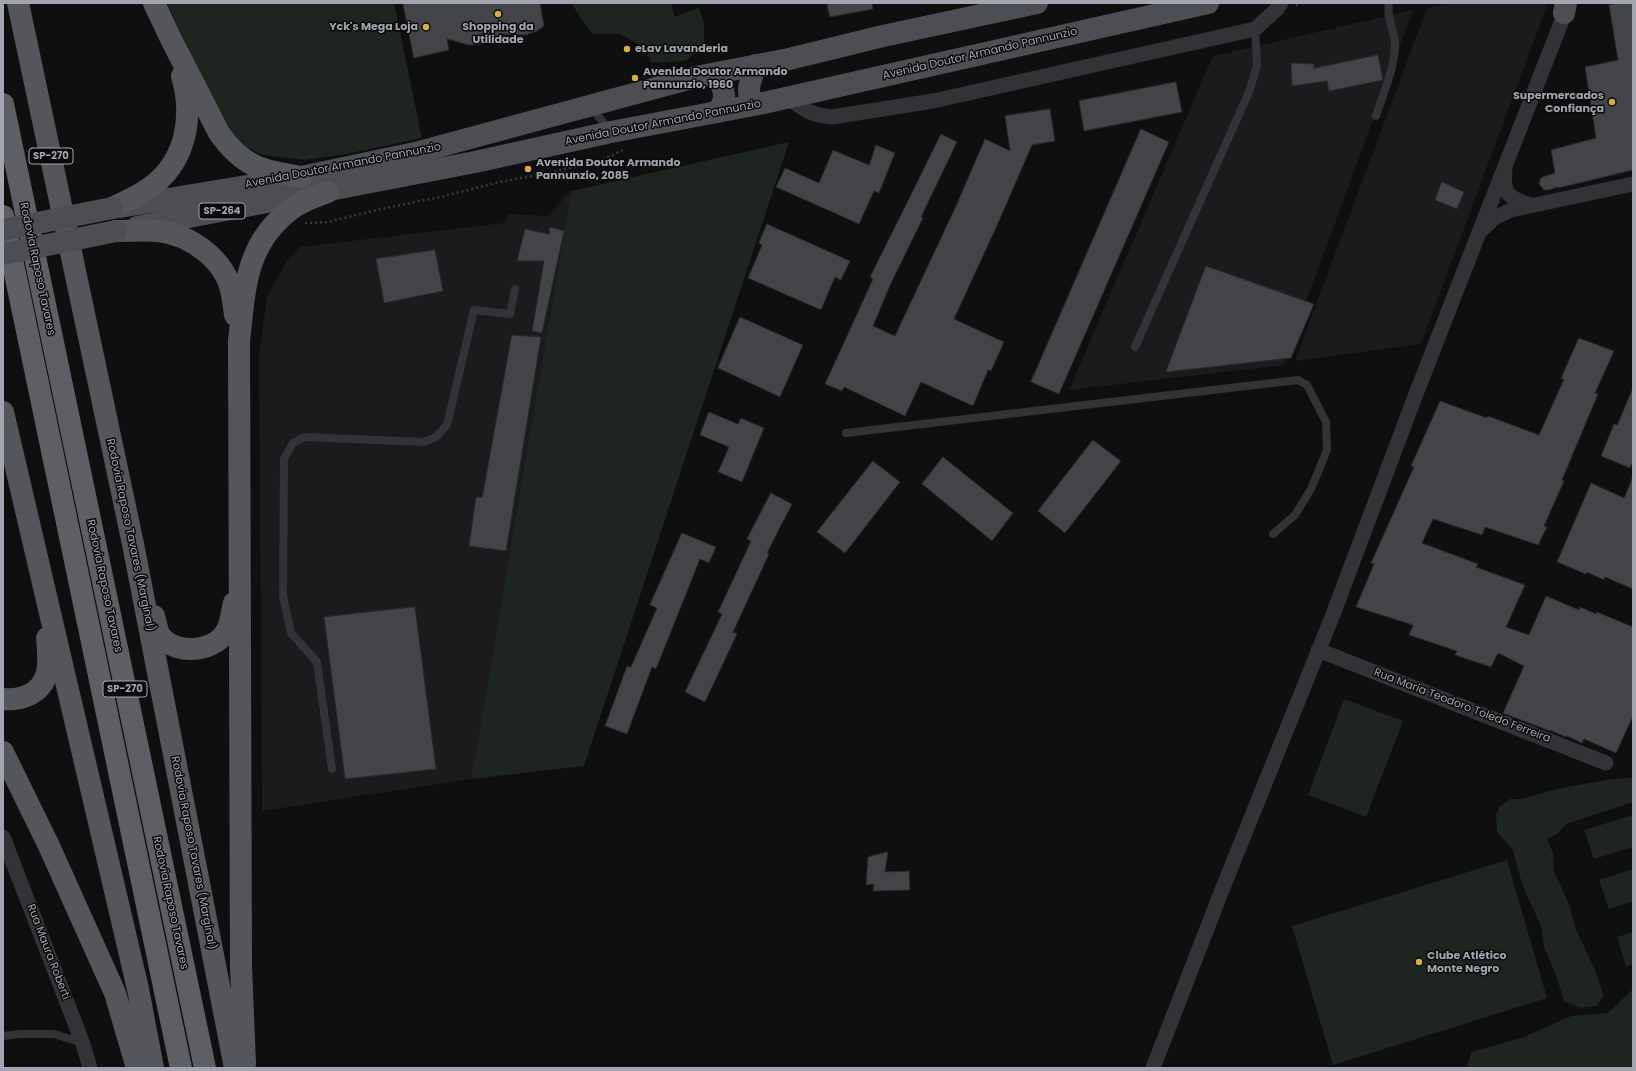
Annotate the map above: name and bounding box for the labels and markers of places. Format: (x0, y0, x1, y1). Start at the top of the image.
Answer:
marker: Shopping da Utilidade (493, 9, 503, 19)
place label: Yck's Mega Loja (329, 20, 418, 34)
place label: Shopping da Utilidade (462, 20, 534, 46)
marker: Yck's Mega Loja (421, 22, 431, 32)
place label: eLav Lavanderia (635, 42, 728, 56)
marker: eLav Lavanderia (622, 44, 632, 54)
place label: Avenida Doutor Armando Pannunzio, 1960 (643, 65, 787, 91)
marker: Avenida Doutor Armando Pannunzio, 1960 (630, 73, 640, 83)
place label: Supermercados Confiança (1513, 89, 1604, 115)
marker: Supermercados Confiança (1607, 97, 1617, 107)
place label: Avenida Doutor Armando Pannunzio, 2085 (536, 156, 680, 182)
marker: Avenida Doutor Armando Pannunzio, 2085 (523, 164, 533, 174)
place label: Clube Atlético Monte Negro (1427, 949, 1507, 975)
marker: Clube Atlético Monte Negro (1414, 957, 1424, 967)

